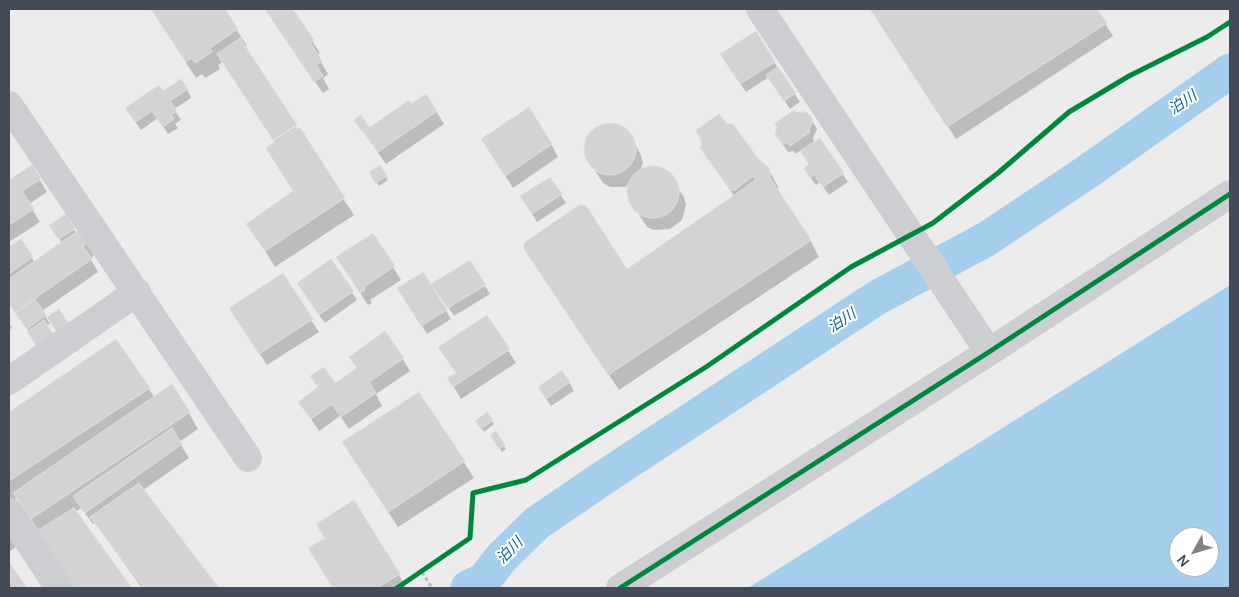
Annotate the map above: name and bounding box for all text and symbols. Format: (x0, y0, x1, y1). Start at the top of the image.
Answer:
water label: 泊川 (1166, 87, 1200, 119)
water label: 泊川 (825, 305, 859, 337)
north arrow (1169, 527, 1219, 577)
water label: 泊川 (493, 534, 527, 568)
text: N (1172, 551, 1193, 571)

